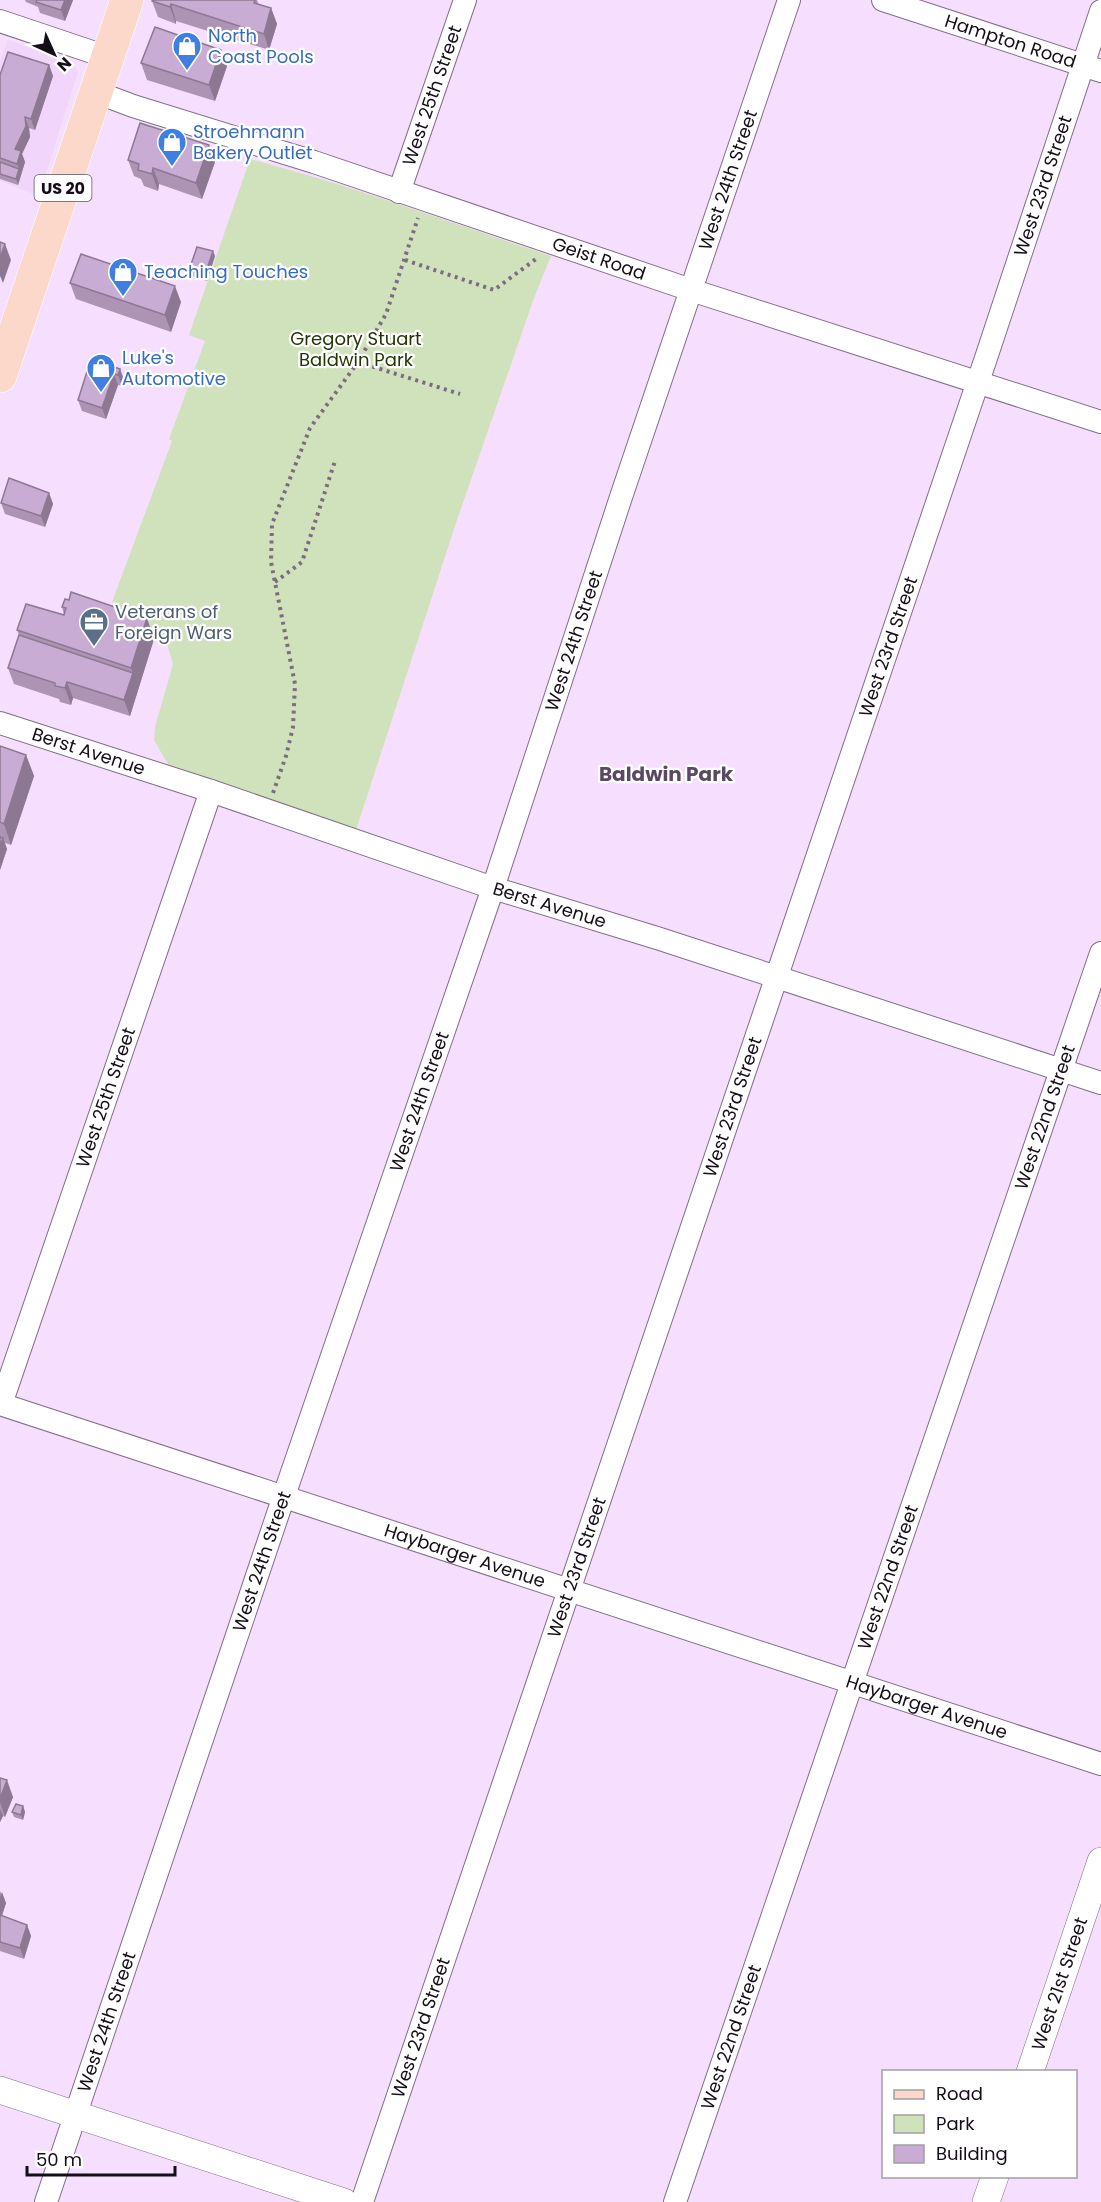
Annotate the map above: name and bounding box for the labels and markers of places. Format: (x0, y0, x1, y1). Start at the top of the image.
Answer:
place label: North Coast Pools (208, 23, 314, 69)
shop icon: North Coast Pools (171, 30, 203, 72)
place label: Stroehmann Bakery Outlet (193, 119, 313, 165)
shop icon: Stroehmann Bakery Outlet (156, 126, 188, 168)
shop icon: Teaching Touches (107, 256, 139, 298)
place label: Teaching Touches (144, 259, 308, 284)
place label: Luke's Automotive (122, 345, 226, 391)
shop icon: Luke's Automotive (85, 352, 117, 394)
place label: Veterans of Foreign Wars (115, 599, 232, 645)
office icon: Veterans of Foreign Wars (78, 606, 110, 648)

